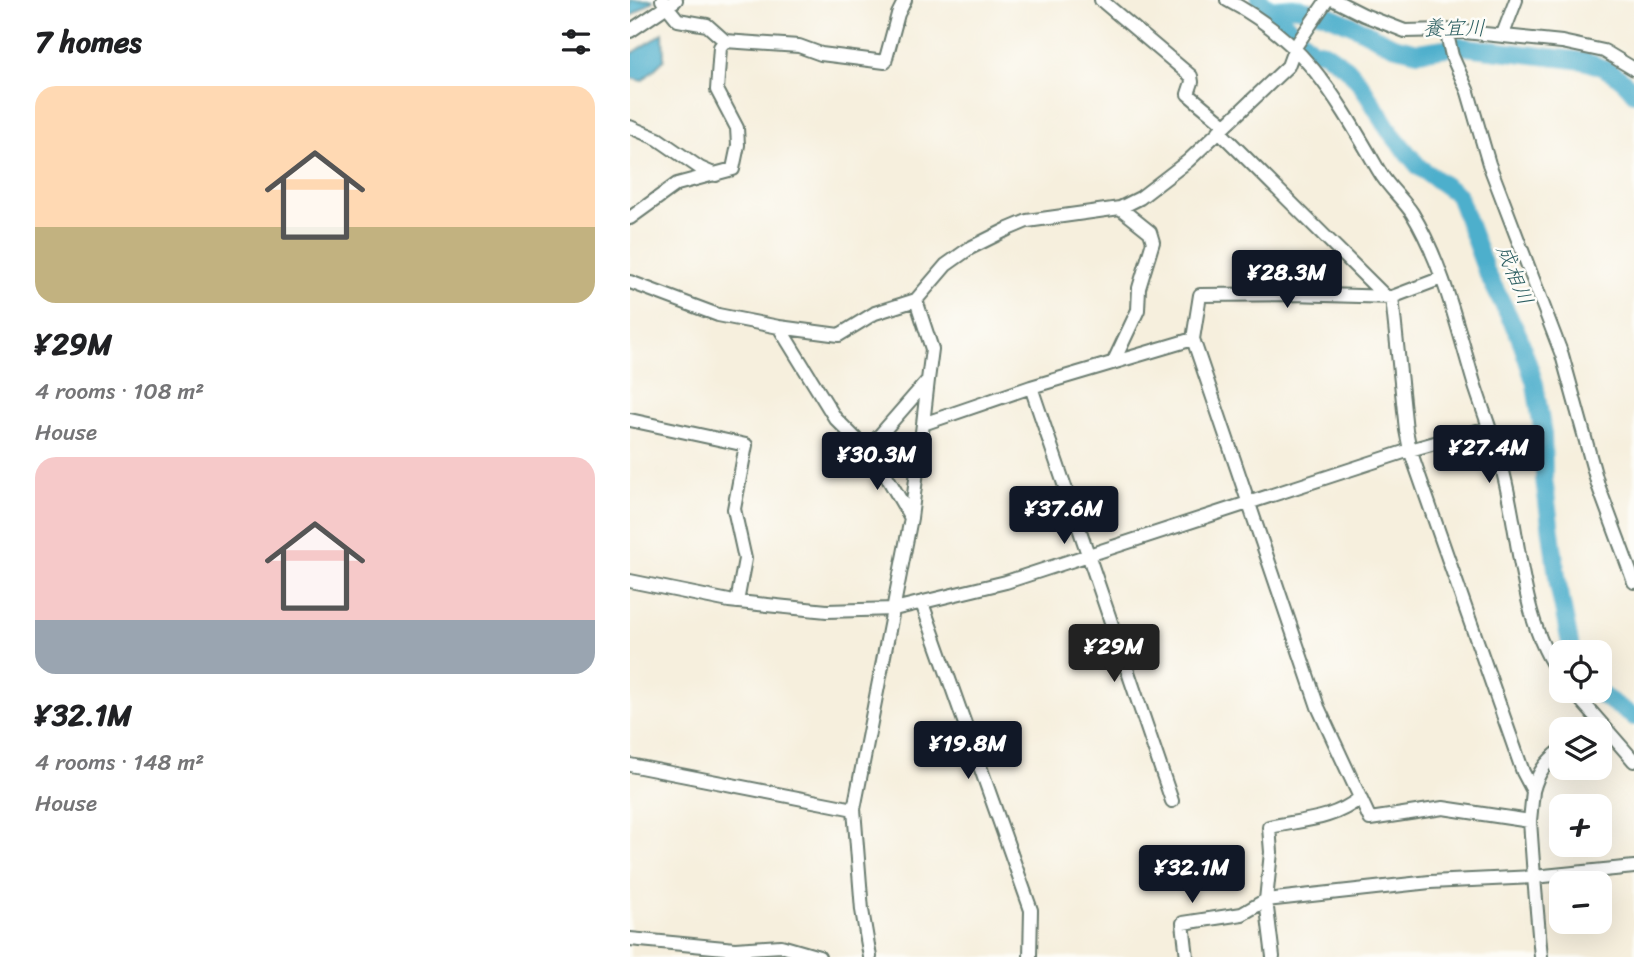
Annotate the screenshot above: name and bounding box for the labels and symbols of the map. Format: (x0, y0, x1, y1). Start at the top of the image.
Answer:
water label: 養宜川 (1423, 9, 1486, 47)
water label: 成相川 (1486, 239, 1544, 311)
pin: ¥28.3M (1230, 250, 1344, 310)
pin: ¥27.4M (1432, 426, 1546, 485)
pin: ¥30.3M (820, 433, 934, 492)
pin: ¥37.6M (1007, 486, 1121, 546)
pin: ¥29M (1073, 624, 1155, 684)
pin: ¥19.8M (911, 722, 1025, 781)
pin: ¥32.1M (1135, 846, 1249, 905)

